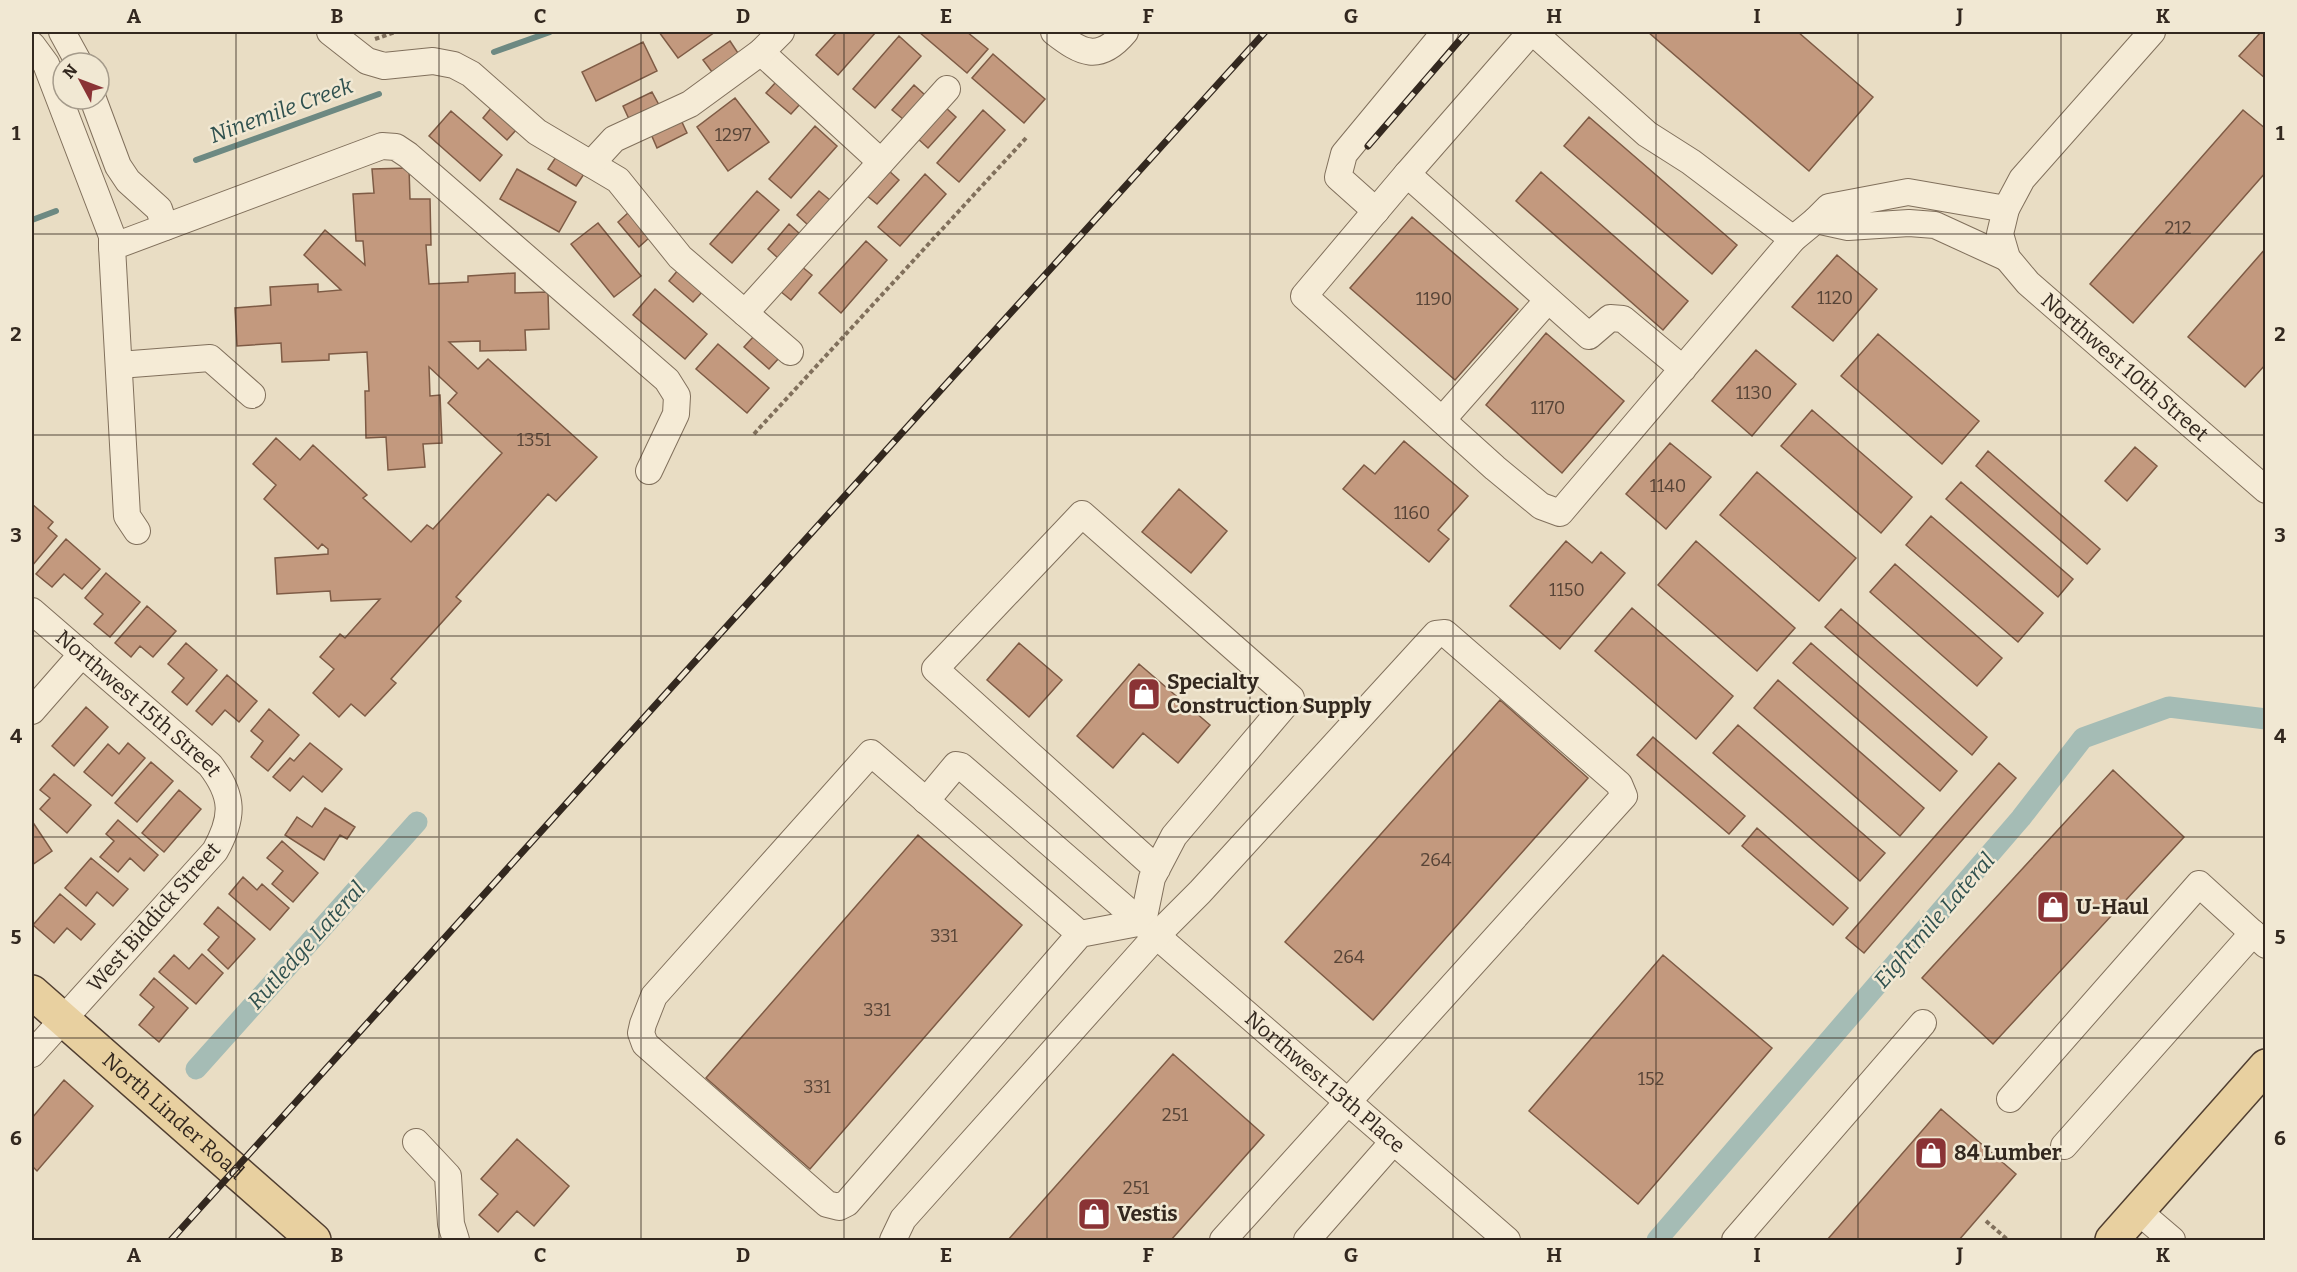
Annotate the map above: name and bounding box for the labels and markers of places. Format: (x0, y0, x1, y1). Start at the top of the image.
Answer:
place label: Specialty Construction Supply (1167, 669, 1372, 719)
shop icon: Specialty Construction Supply (1126, 676, 1162, 712)
shop icon: U-Haul (2035, 889, 2071, 925)
place label: U-Haul (2076, 894, 2149, 920)
shop icon: 84 Lumber (1913, 1135, 1949, 1171)
place label: 84 Lumber (1954, 1140, 2062, 1166)
shop icon: Vestis (1076, 1196, 1112, 1232)
place label: Vestis (1117, 1201, 1178, 1227)

